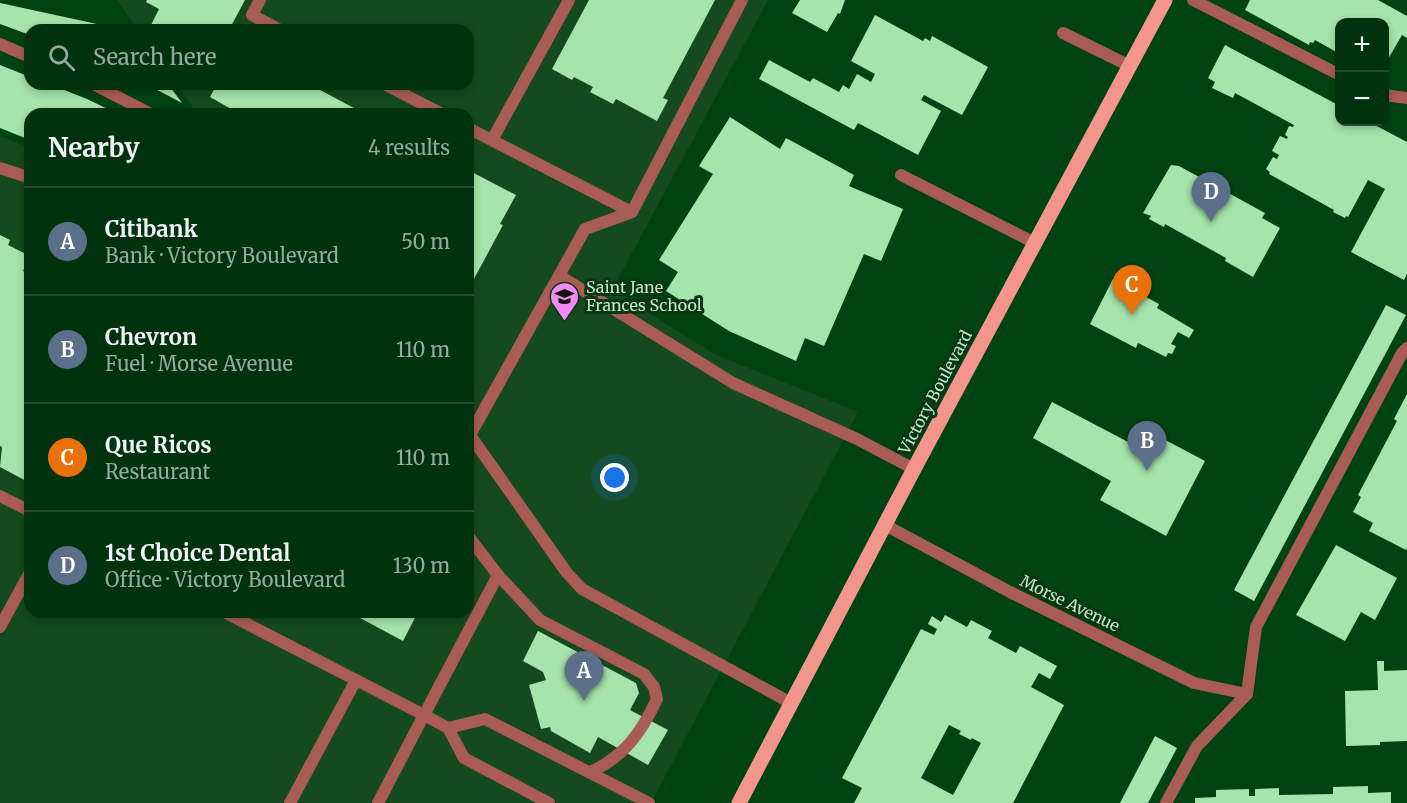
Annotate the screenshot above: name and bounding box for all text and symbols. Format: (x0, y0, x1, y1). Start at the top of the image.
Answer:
map controls (1335, 18, 1389, 126)
button: + (1335, 18, 1389, 72)
search box (24, 24, 474, 90)
icon: search (45, 41, 78, 74)
text: Search here (93, 43, 216, 71)
button: − (1335, 72, 1389, 126)
text: Nearby (48, 131, 140, 164)
text: 4 results (368, 135, 450, 160)
pin: D (1192, 172, 1230, 222)
text: Citibank (105, 215, 198, 243)
text: A (60, 229, 75, 254)
text: 50 m (401, 229, 450, 254)
text: Bank · Victory Boulevard (105, 243, 339, 268)
pin: C (1112, 266, 1152, 315)
place label: Saint Jane Frances School (586, 277, 702, 315)
school or university icon: Saint Jane Frances School (549, 280, 581, 322)
text: Chevron (105, 323, 197, 351)
street label: Victory Boulevard (893, 326, 976, 458)
text: B (61, 337, 74, 362)
text: 110 m (396, 337, 450, 362)
text: Fuel · Morse Avenue (105, 351, 293, 376)
pin: B (1128, 422, 1166, 471)
text: Que Ricos (105, 431, 212, 459)
text: C (61, 445, 74, 470)
text: 110 m (396, 445, 450, 470)
text: Restaurant (105, 459, 210, 484)
your location (600, 463, 629, 492)
text: 1st Choice Dental (105, 539, 290, 567)
text: D (60, 553, 75, 578)
text: 130 m (393, 553, 450, 578)
text: Office · Victory Boulevard (105, 567, 345, 592)
street label: Morse Avenue (1017, 570, 1123, 636)
pin: A (564, 652, 604, 701)

